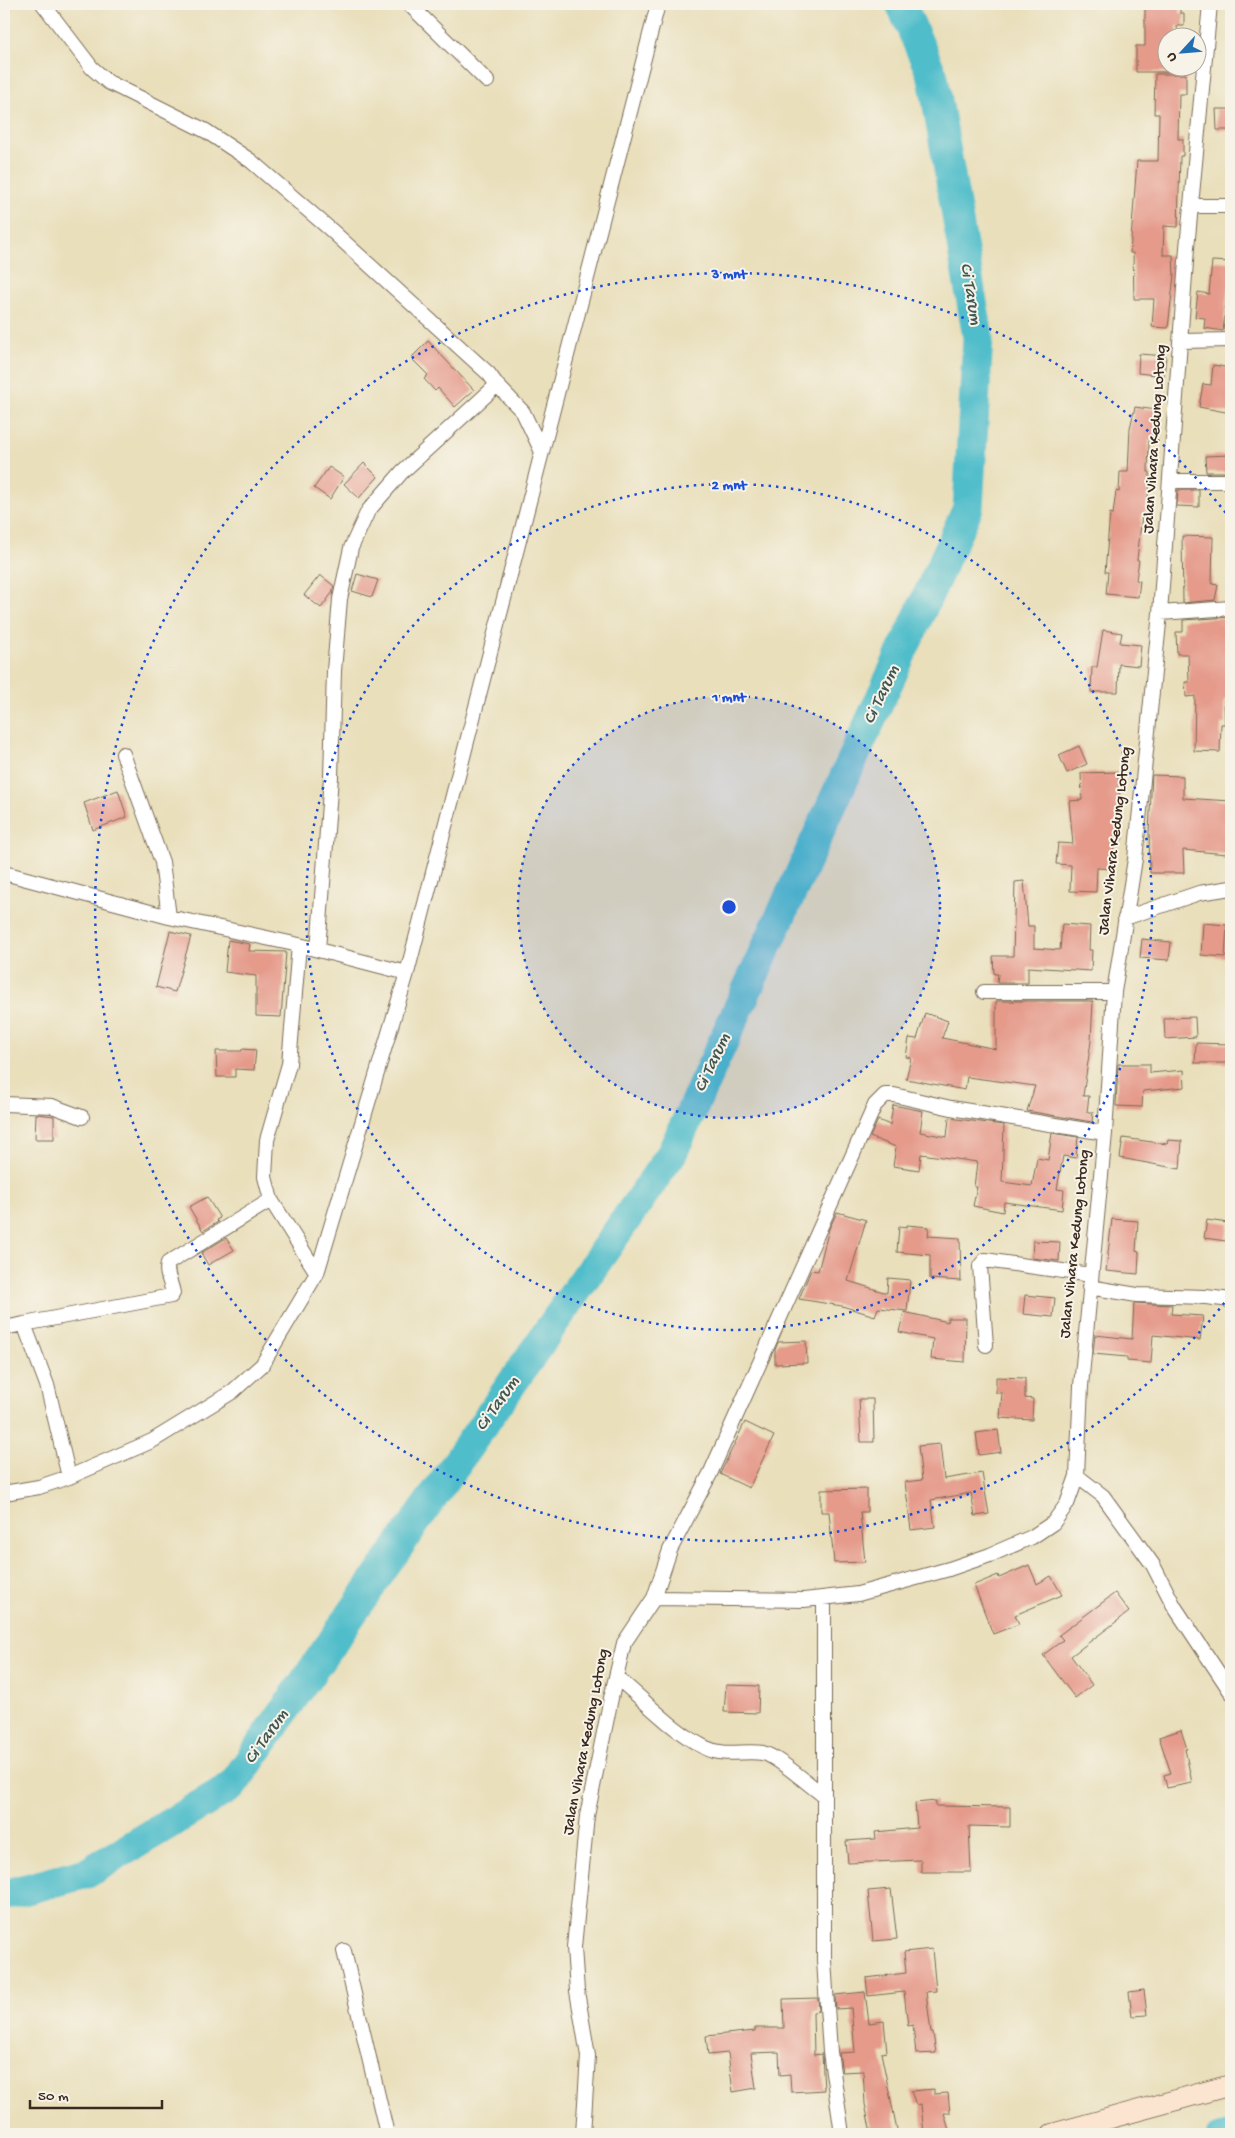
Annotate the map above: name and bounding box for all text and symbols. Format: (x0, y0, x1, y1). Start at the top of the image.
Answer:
north arrow (1158, 28, 1208, 78)
text: U (1163, 49, 1182, 64)
water label: Ci Tarum (954, 261, 986, 327)
text: 3 mnt (710, 266, 748, 284)
street label: Jalan Vihara Kedung Lotong (1140, 344, 1172, 534)
text: 2 mnt (712, 477, 748, 495)
water label: Ci Tarum (859, 662, 905, 728)
text: 1 mnt (711, 689, 748, 707)
street label: Jalan Vihara Kedung Lotong (1095, 746, 1137, 936)
centre of rings (720, 898, 738, 916)
water label: Ci Tarum (690, 1030, 736, 1096)
street label: Jalan Vihara Kedung Lotong (1057, 1149, 1095, 1339)
water label: Ci Tarum (471, 1372, 525, 1436)
street label: Jalan Vihara Kedung Lotong (560, 1647, 614, 1837)
water label: Ci Tarum (240, 1705, 294, 1769)
scale bar (30, 2078, 162, 2110)
text: 50 m (38, 2088, 69, 2106)

